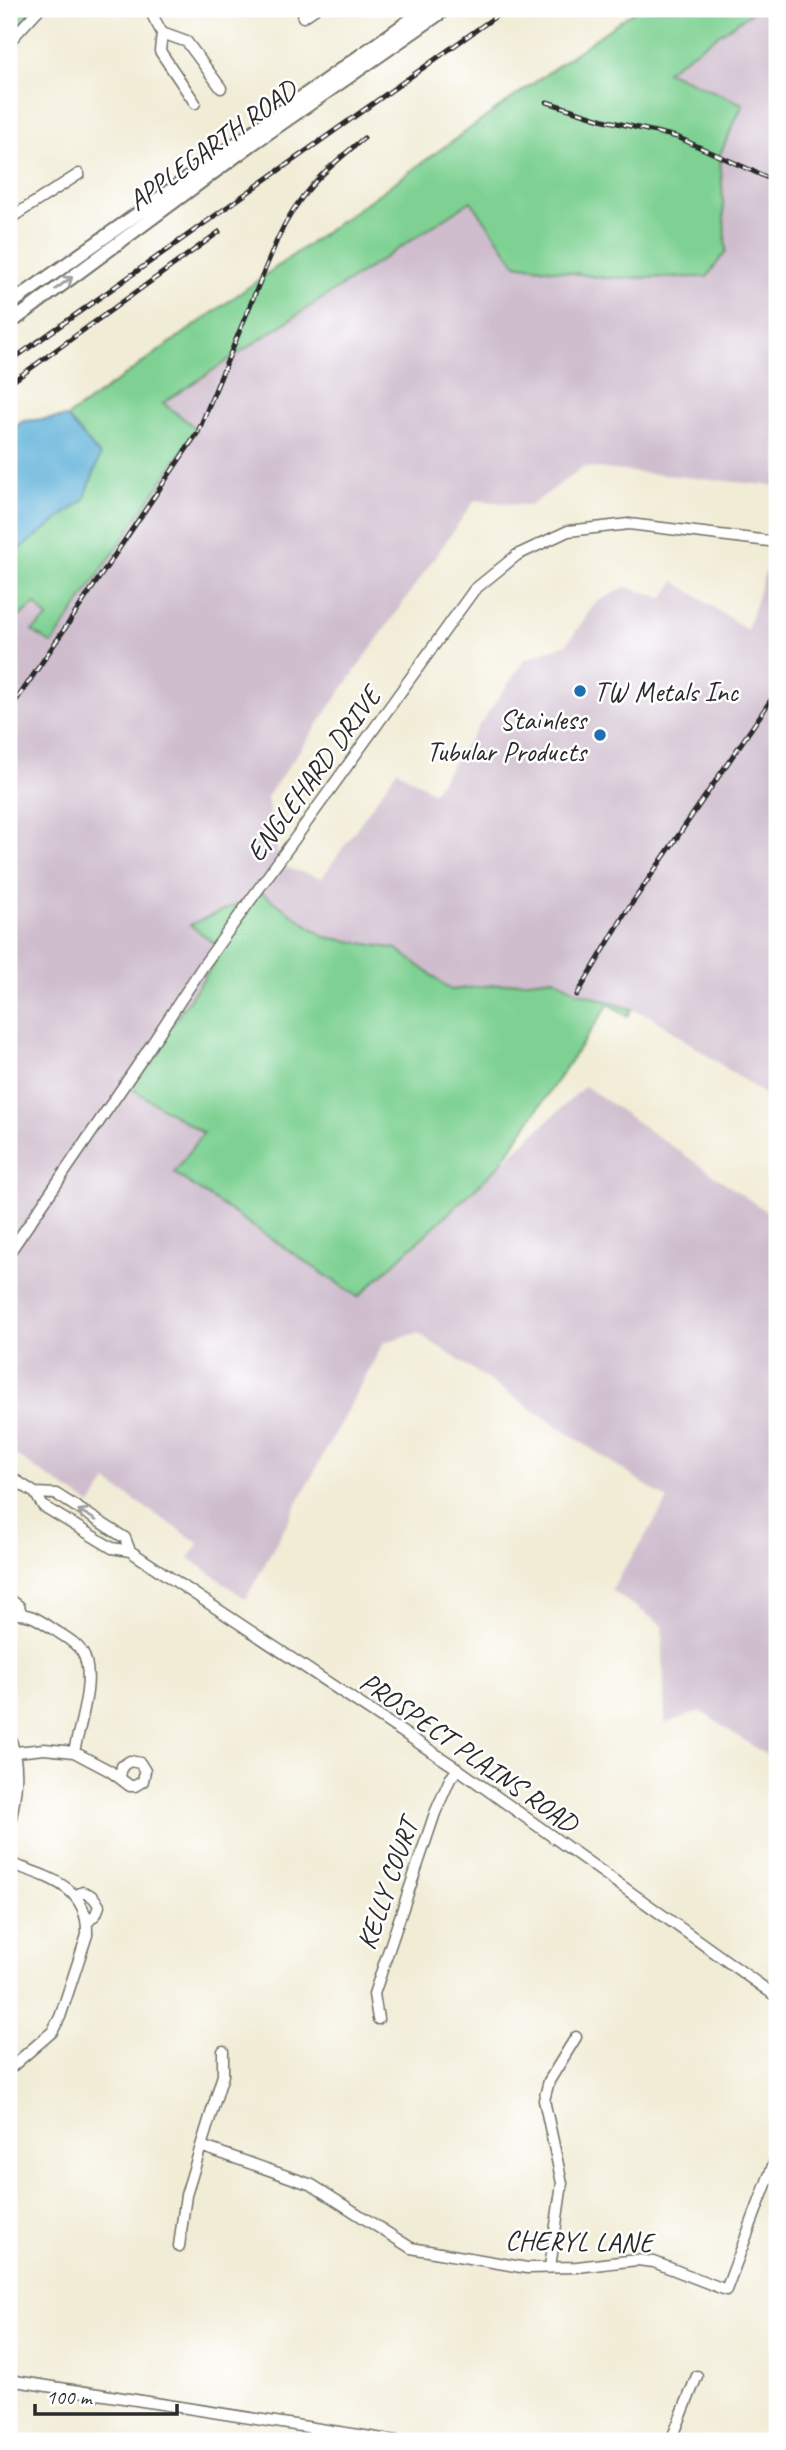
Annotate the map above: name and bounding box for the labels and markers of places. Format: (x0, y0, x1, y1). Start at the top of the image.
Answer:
place label: TW Metals Inc (594, 674, 739, 709)
marker: TW Metals Inc (572, 683, 588, 699)
place label: Stainless Tubular Products (426, 702, 588, 769)
marker: Stainless Tubular Products (592, 727, 608, 743)

